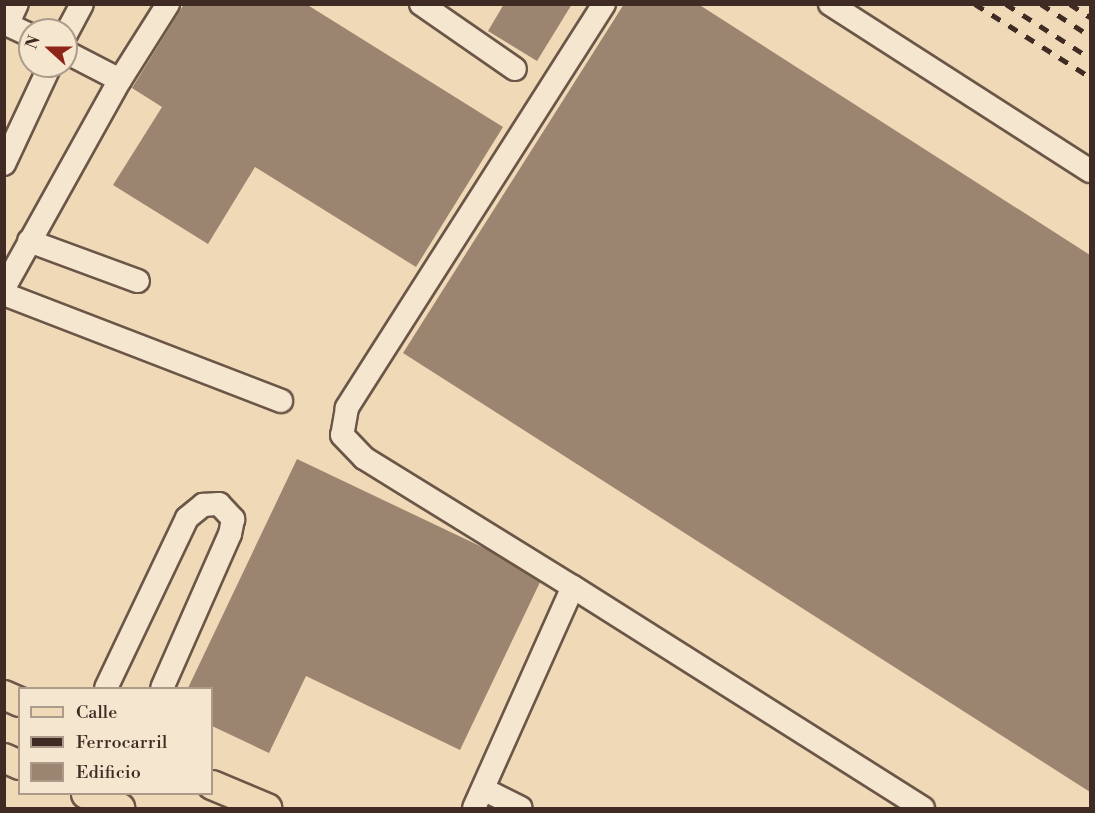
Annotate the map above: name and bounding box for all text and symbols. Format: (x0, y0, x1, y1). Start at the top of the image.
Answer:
north arrow (18, 18, 78, 78)
text: N (21, 33, 45, 52)
legend (18, 687, 213, 795)
text: Calle (76, 701, 117, 724)
text: Ferrocarril (76, 731, 167, 754)
text: Edificio (76, 761, 141, 784)

